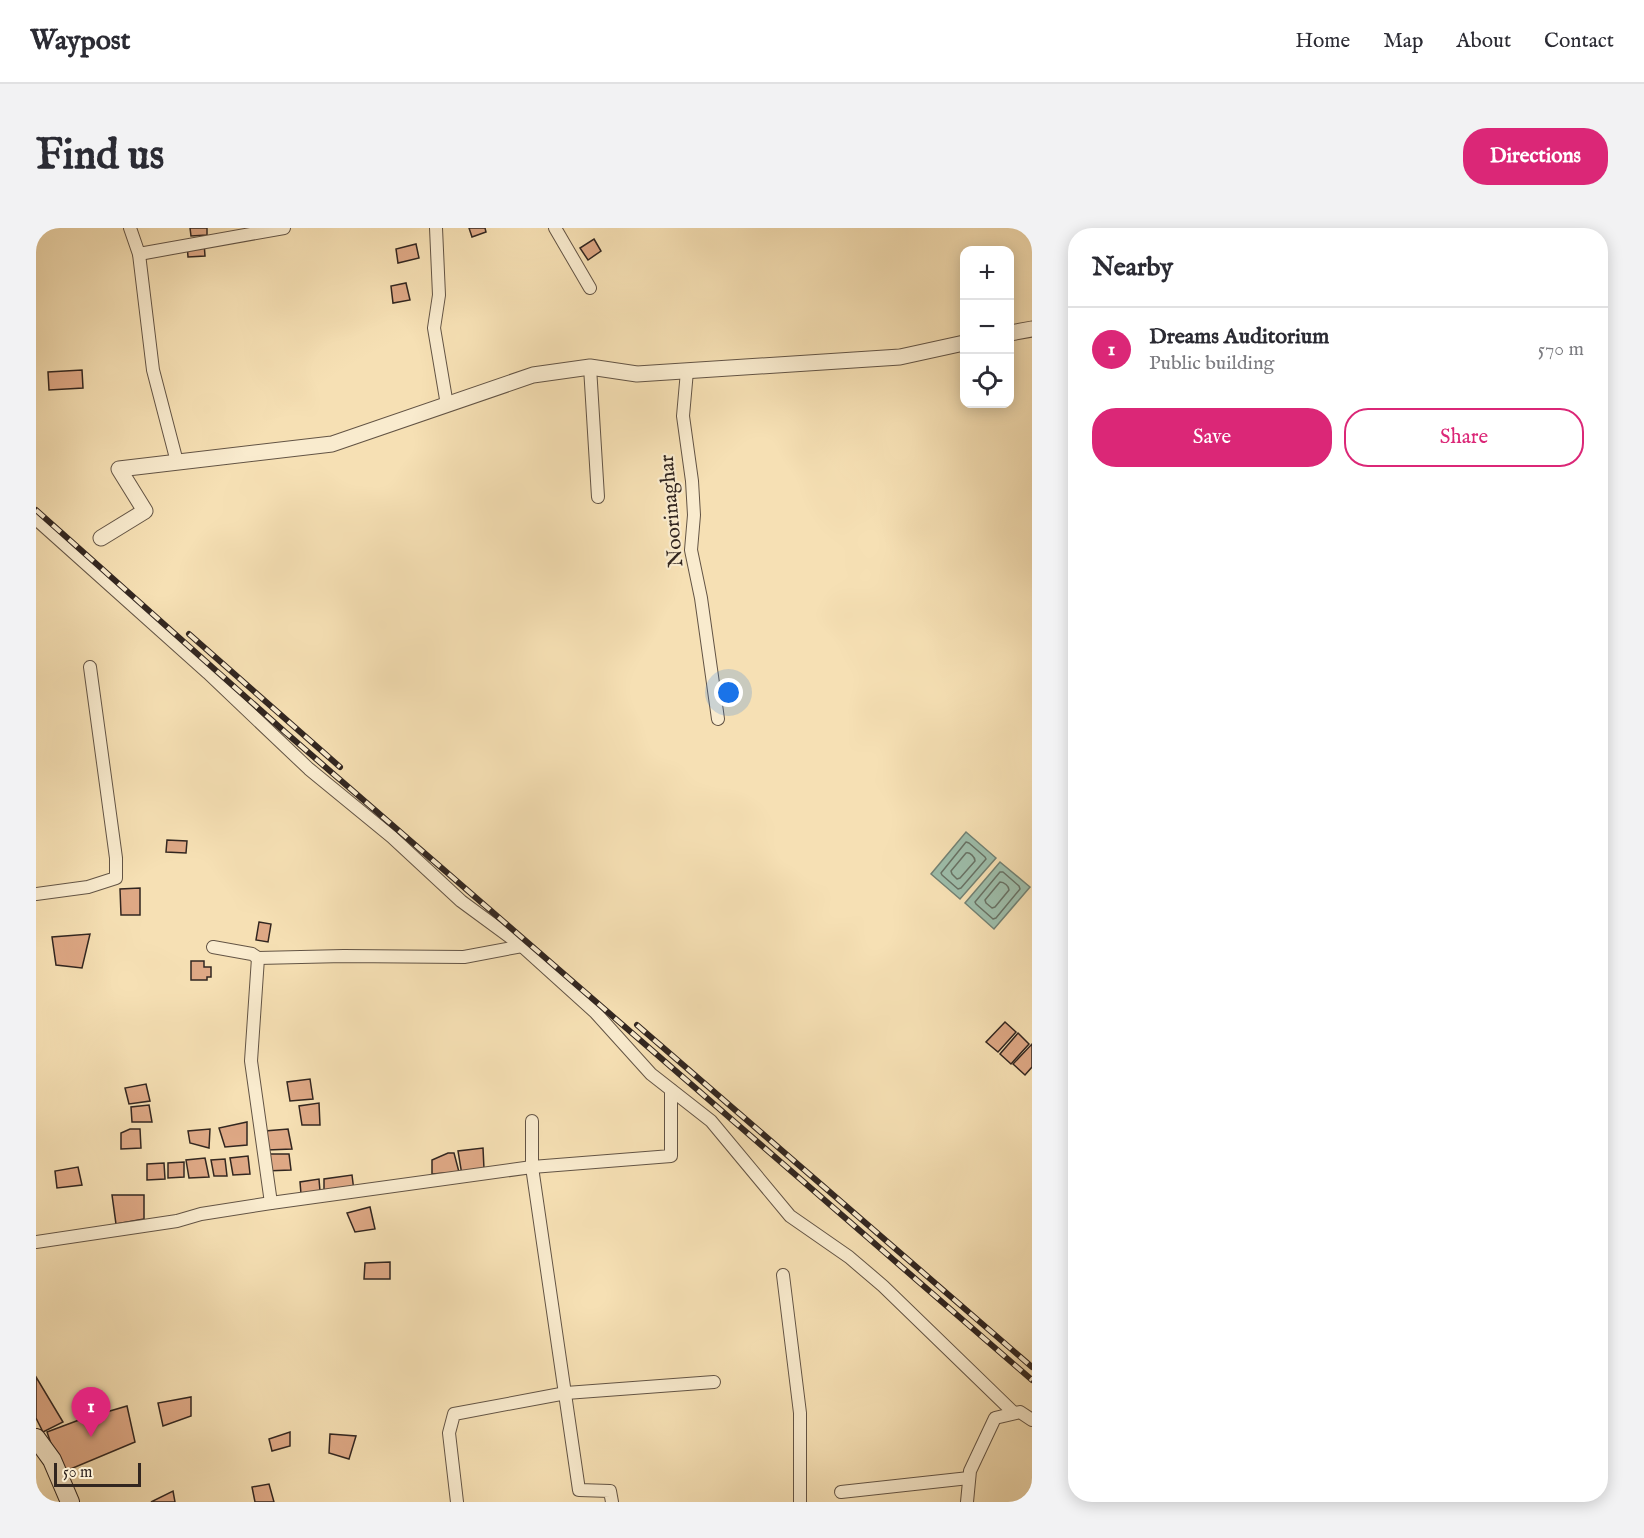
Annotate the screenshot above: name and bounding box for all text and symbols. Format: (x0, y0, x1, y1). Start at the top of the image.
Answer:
text: Waypost (30, 24, 130, 59)
text: Home (1295, 28, 1350, 55)
text: Map (1383, 28, 1423, 55)
text: About (1456, 28, 1511, 55)
text: Contact (1544, 28, 1614, 55)
button: Directions (1463, 128, 1608, 185)
text: Find us (36, 130, 164, 183)
map controls (960, 246, 1014, 408)
button: + (960, 246, 1014, 300)
text: Nearby (1092, 251, 1173, 284)
button: − (960, 300, 1014, 354)
text: Dreams Auditorium (1149, 323, 1329, 351)
text: 1 (1108, 337, 1115, 362)
text: 570 m (1538, 337, 1584, 362)
text: Public building (1149, 351, 1274, 376)
button: locate (960, 354, 1014, 408)
button: Save (1092, 408, 1332, 467)
button: Share (1344, 408, 1584, 467)
street label: Noorinaghar (654, 453, 690, 569)
your location (714, 678, 743, 707)
pin: 1 (72, 1388, 110, 1437)
scale bar (54, 1460, 141, 1488)
text: 50 m (63, 1463, 92, 1483)

